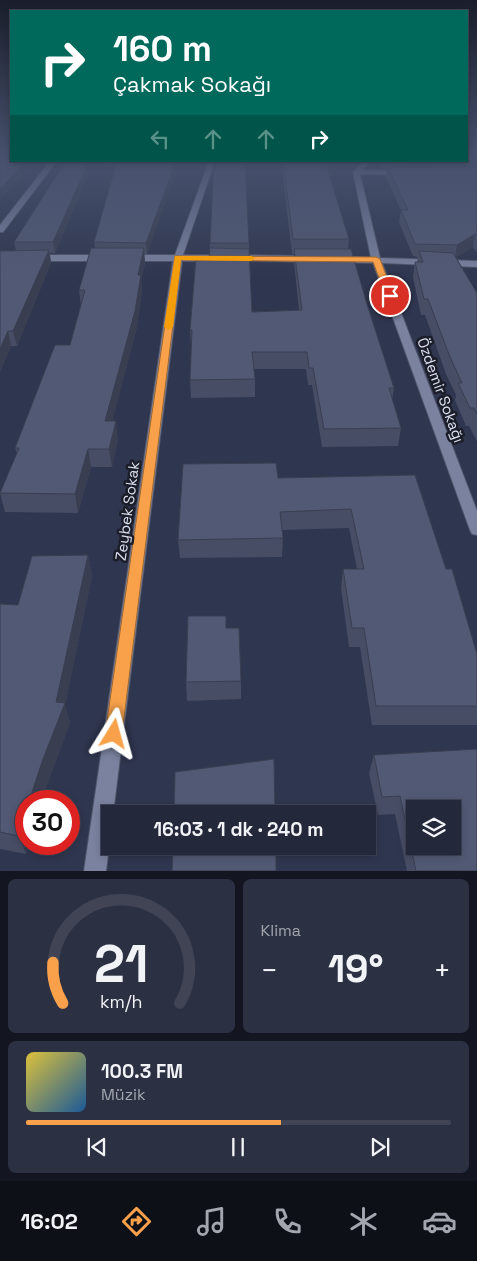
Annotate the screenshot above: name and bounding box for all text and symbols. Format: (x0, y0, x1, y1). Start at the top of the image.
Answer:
text: 160 m (113, 27, 212, 71)
icon: right (30, 30, 95, 95)
text: Çakmak Sokağı (113, 70, 271, 98)
icon: left (146, 125, 174, 153)
icon: ahead (199, 125, 227, 153)
icon: ahead (252, 125, 280, 153)
icon: right (305, 125, 333, 153)
pin (369, 275, 411, 317)
icon: arrive (376, 282, 404, 310)
street label: Özdemir Sokağı (413, 335, 469, 445)
street label: Zeybek Sokak (111, 460, 143, 562)
position arrow (87, 707, 139, 759)
speed limit sign: 30 (15, 790, 80, 855)
map controls (406, 800, 461, 855)
button: layers (406, 800, 461, 855)
text: 16:03 · 1 dk · 240 m (153, 817, 324, 842)
text: Klima (261, 920, 301, 941)
text: 21 (94, 931, 148, 997)
text: 19° (328, 945, 384, 993)
text: − (261, 952, 278, 988)
text: + (434, 952, 451, 988)
text: km/h (100, 990, 143, 1013)
text: 100.3 FM (101, 1059, 183, 1084)
text: Müzik (101, 1084, 146, 1105)
icon: previous (83, 1133, 111, 1161)
icon: pause (224, 1133, 252, 1161)
icon: next (366, 1133, 394, 1161)
icon: directions (119, 1204, 154, 1239)
icon: music (194, 1204, 229, 1239)
icon: phone (270, 1204, 305, 1239)
icon: climate (346, 1204, 381, 1239)
icon: car (422, 1204, 457, 1239)
text: 16:02 (20, 1207, 78, 1235)

